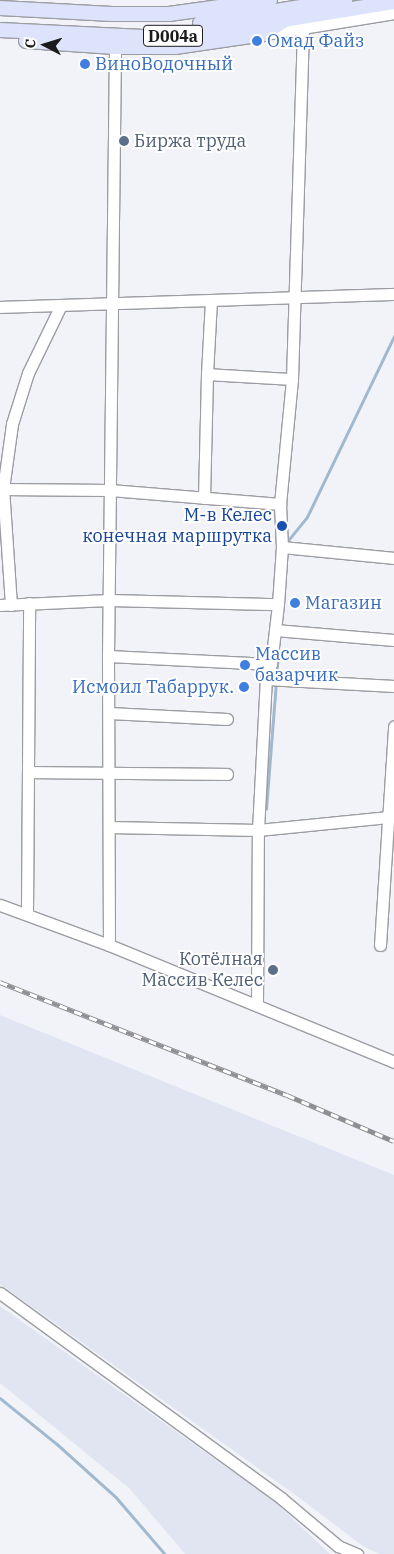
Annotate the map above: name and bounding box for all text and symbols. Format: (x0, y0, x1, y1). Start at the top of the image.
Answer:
north arrow (20, 20, 70, 70)
road number: D004a (142, 22, 204, 50)
place label: Омад Файз (267, 30, 364, 52)
marker: Омад Файз (251, 35, 263, 47)
text: С (21, 38, 39, 49)
place label: ВиноВодочный (95, 53, 233, 75)
marker: ВиноВодочный (79, 58, 91, 70)
place label: Биржа труда (134, 130, 246, 152)
marker: Биржа труда (118, 135, 130, 147)
place label: М-в Келес конечная маршрутка (82, 505, 272, 548)
marker: М-в Келес конечная маршрутка (276, 520, 288, 532)
place label: Магазин (305, 592, 382, 614)
marker: Магазин (289, 597, 301, 609)
place label: Массив базарчик (255, 644, 338, 686)
marker: Массив базарчик (239, 659, 251, 671)
place label: Исмоил Табаррук. (72, 676, 234, 698)
marker: Исмоил Табаррук. (238, 681, 250, 693)
place label: Котёлная Массив Келес (142, 949, 263, 992)
marker: Котёлная Массив Келес (267, 964, 279, 976)

